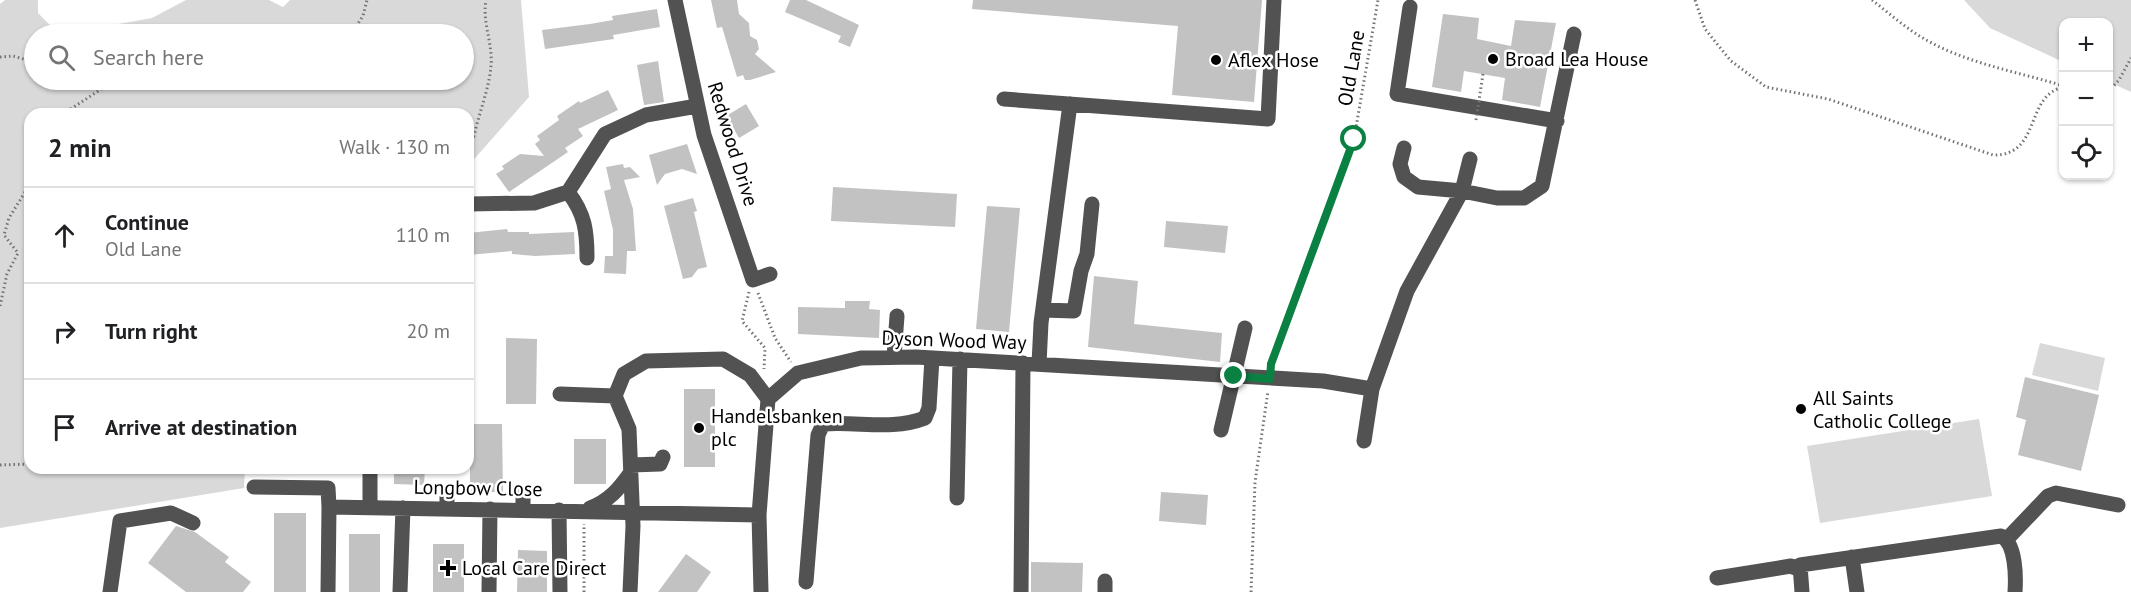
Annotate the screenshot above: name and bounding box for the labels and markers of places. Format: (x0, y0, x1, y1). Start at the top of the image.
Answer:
place label: Broad Lea House (1505, 46, 1648, 72)
place label: Aflex Hose (1228, 47, 1319, 73)
marker: Broad Lea House (1486, 52, 1500, 66)
marker: Aflex Hose (1209, 53, 1223, 67)
place label: All Saints Catholic College (1813, 385, 1951, 434)
marker: All Saints Catholic College (1794, 402, 1808, 416)
place label: Handelsbanken plc (711, 403, 843, 452)
marker: Handelsbanken plc (692, 421, 706, 435)
place label: Local Care Direct (462, 555, 606, 581)
marker: Local Care Direct (439, 559, 457, 577)

